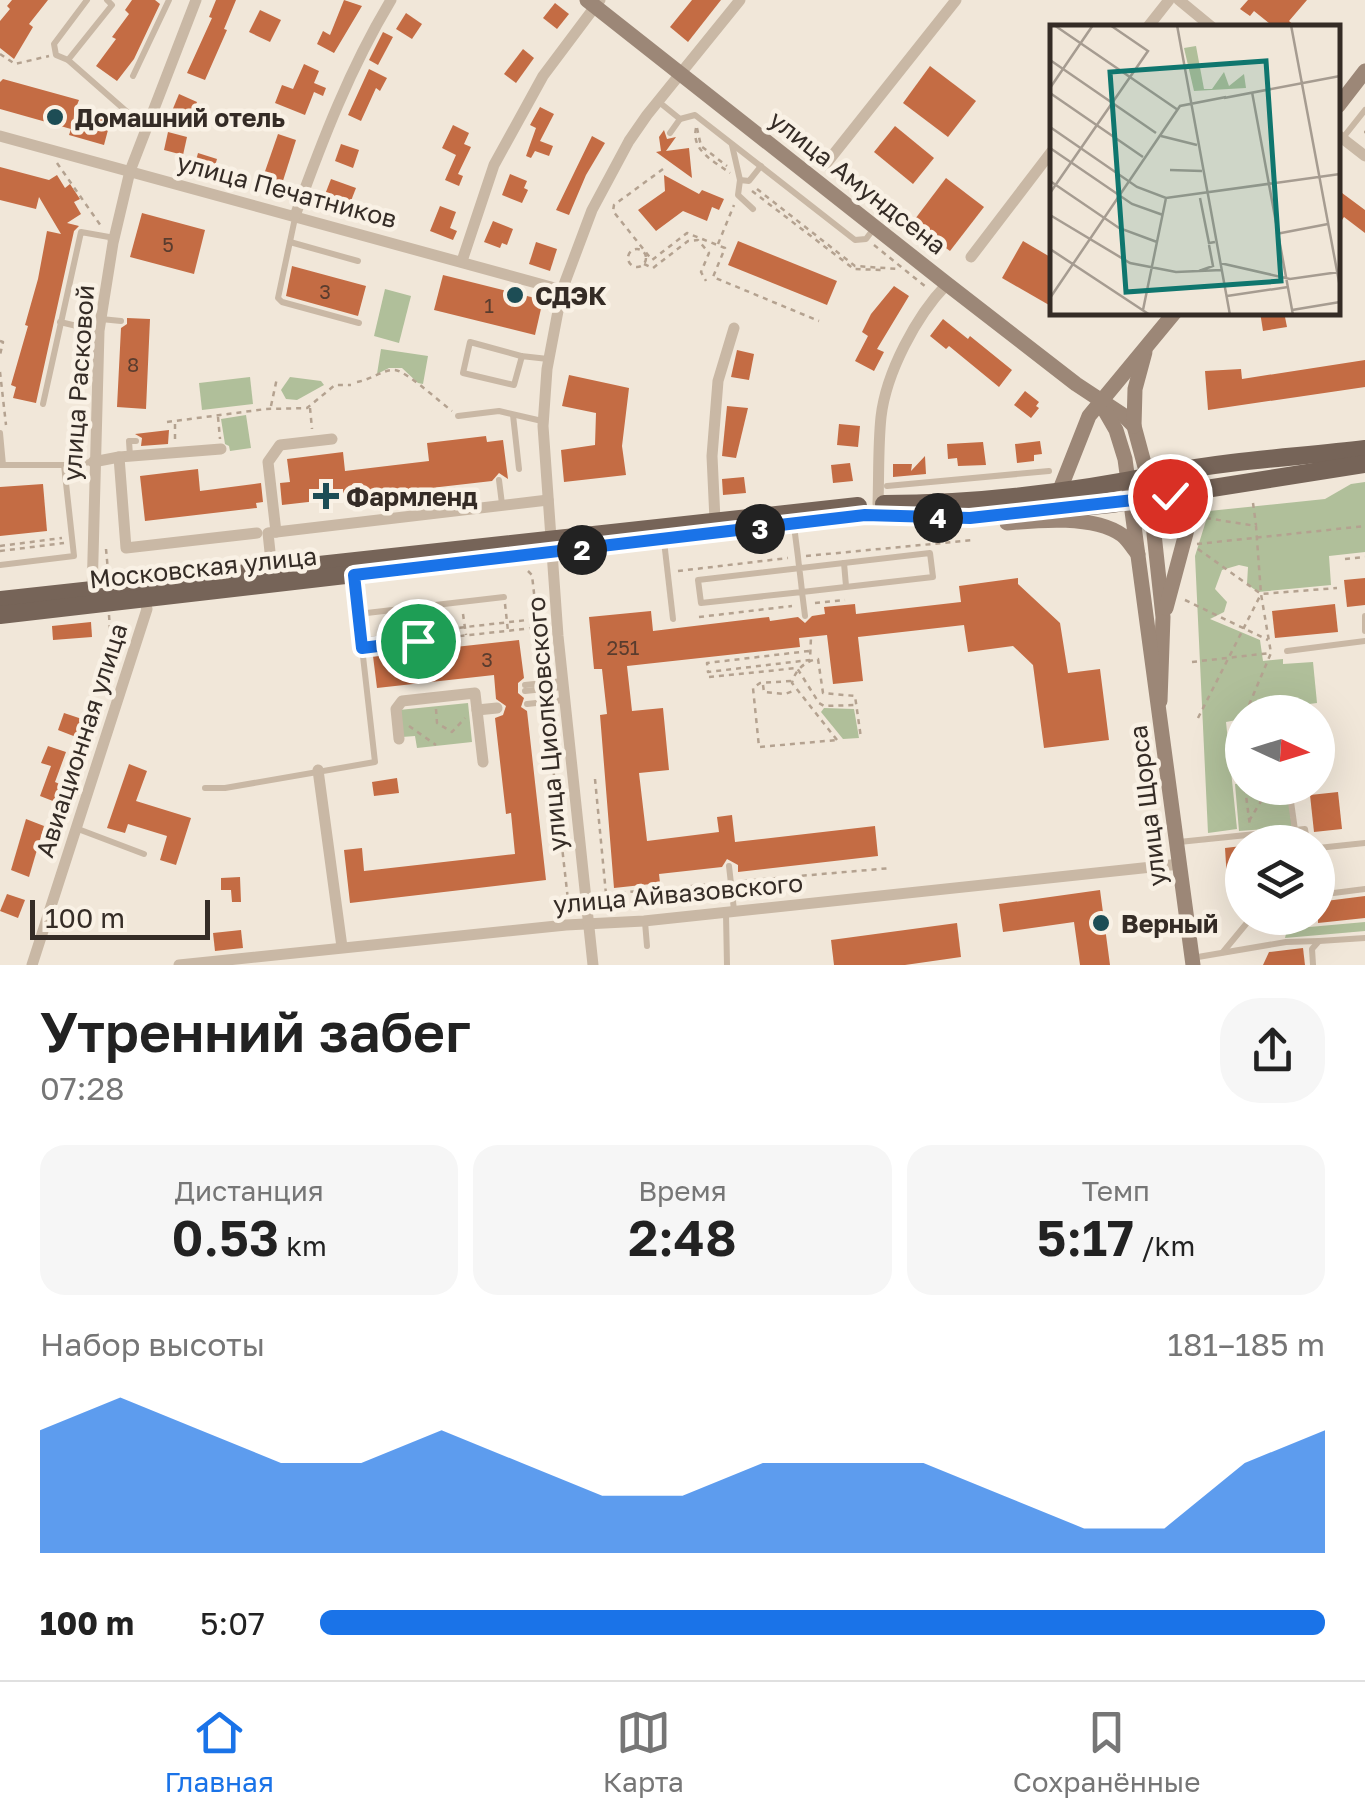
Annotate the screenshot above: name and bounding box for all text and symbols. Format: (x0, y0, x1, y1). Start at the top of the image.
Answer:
inset map (1050, 25, 1340, 315)
place label: Домашний отель (75, 102, 285, 133)
street label: улица Амундсена (763, 103, 953, 261)
marker: Домашний отель (44, 106, 66, 128)
street label: улица Печатников (174, 146, 400, 234)
house number: 5 (162, 232, 174, 256)
house number: 3 (319, 279, 331, 303)
place label: СДЭК (535, 280, 607, 311)
street label: улица Расковой (56, 284, 100, 482)
marker: СДЭК (504, 284, 526, 306)
house number: 1 (484, 293, 494, 317)
house number: 8 (127, 352, 139, 376)
pin (1128, 454, 1213, 539)
icon: check (1143, 469, 1198, 524)
place label: Фармленд (346, 481, 478, 512)
marker: Фармленд (315, 485, 337, 507)
pin: 4 (913, 493, 963, 543)
text: 4 (929, 501, 947, 534)
pin: 3 (735, 504, 785, 554)
text: 3 (751, 512, 769, 545)
pin: 2 (557, 525, 607, 575)
text: 2 (573, 533, 591, 566)
street label: Московская улица (88, 540, 318, 594)
street label: улица Циолковского (519, 596, 573, 852)
pin (376, 599, 461, 684)
icon: arrive (391, 614, 446, 669)
street label: Авиационная улица (28, 619, 134, 861)
house number: 251 (607, 635, 640, 659)
house number: 3 (481, 647, 493, 671)
north arrow (1225, 695, 1335, 805)
map controls (1225, 695, 1335, 935)
street label: улица Щорса (1122, 724, 1172, 888)
button: layers (1225, 825, 1335, 935)
street label: улица Айвазовского (552, 867, 804, 919)
scale bar (30, 895, 210, 940)
text: 100 m (45, 901, 125, 934)
place label: Верный (1121, 908, 1218, 939)
marker: Верный (1090, 912, 1112, 934)
text: Утренний забег (40, 998, 471, 1064)
button: share (1220, 998, 1325, 1103)
text: 07:28 (40, 1069, 124, 1107)
text: Дистанция (175, 1174, 324, 1207)
text: Время (638, 1174, 727, 1207)
text: Темп (1082, 1174, 1150, 1207)
text: 0.53 (172, 1207, 279, 1267)
text: 2:48 (628, 1207, 737, 1267)
text: 5:17 (1036, 1207, 1134, 1267)
text: km (279, 1229, 327, 1262)
text: /km (1134, 1229, 1195, 1262)
text: Набор высоты (40, 1325, 265, 1363)
text: 181–185 m (1168, 1325, 1325, 1363)
text: 100 m (40, 1604, 134, 1642)
text: 5:07 (200, 1604, 265, 1642)
tab: Главная (164, 1705, 274, 1798)
tab: Карта (603, 1705, 684, 1798)
tab: Сохранённые (1013, 1705, 1201, 1798)

